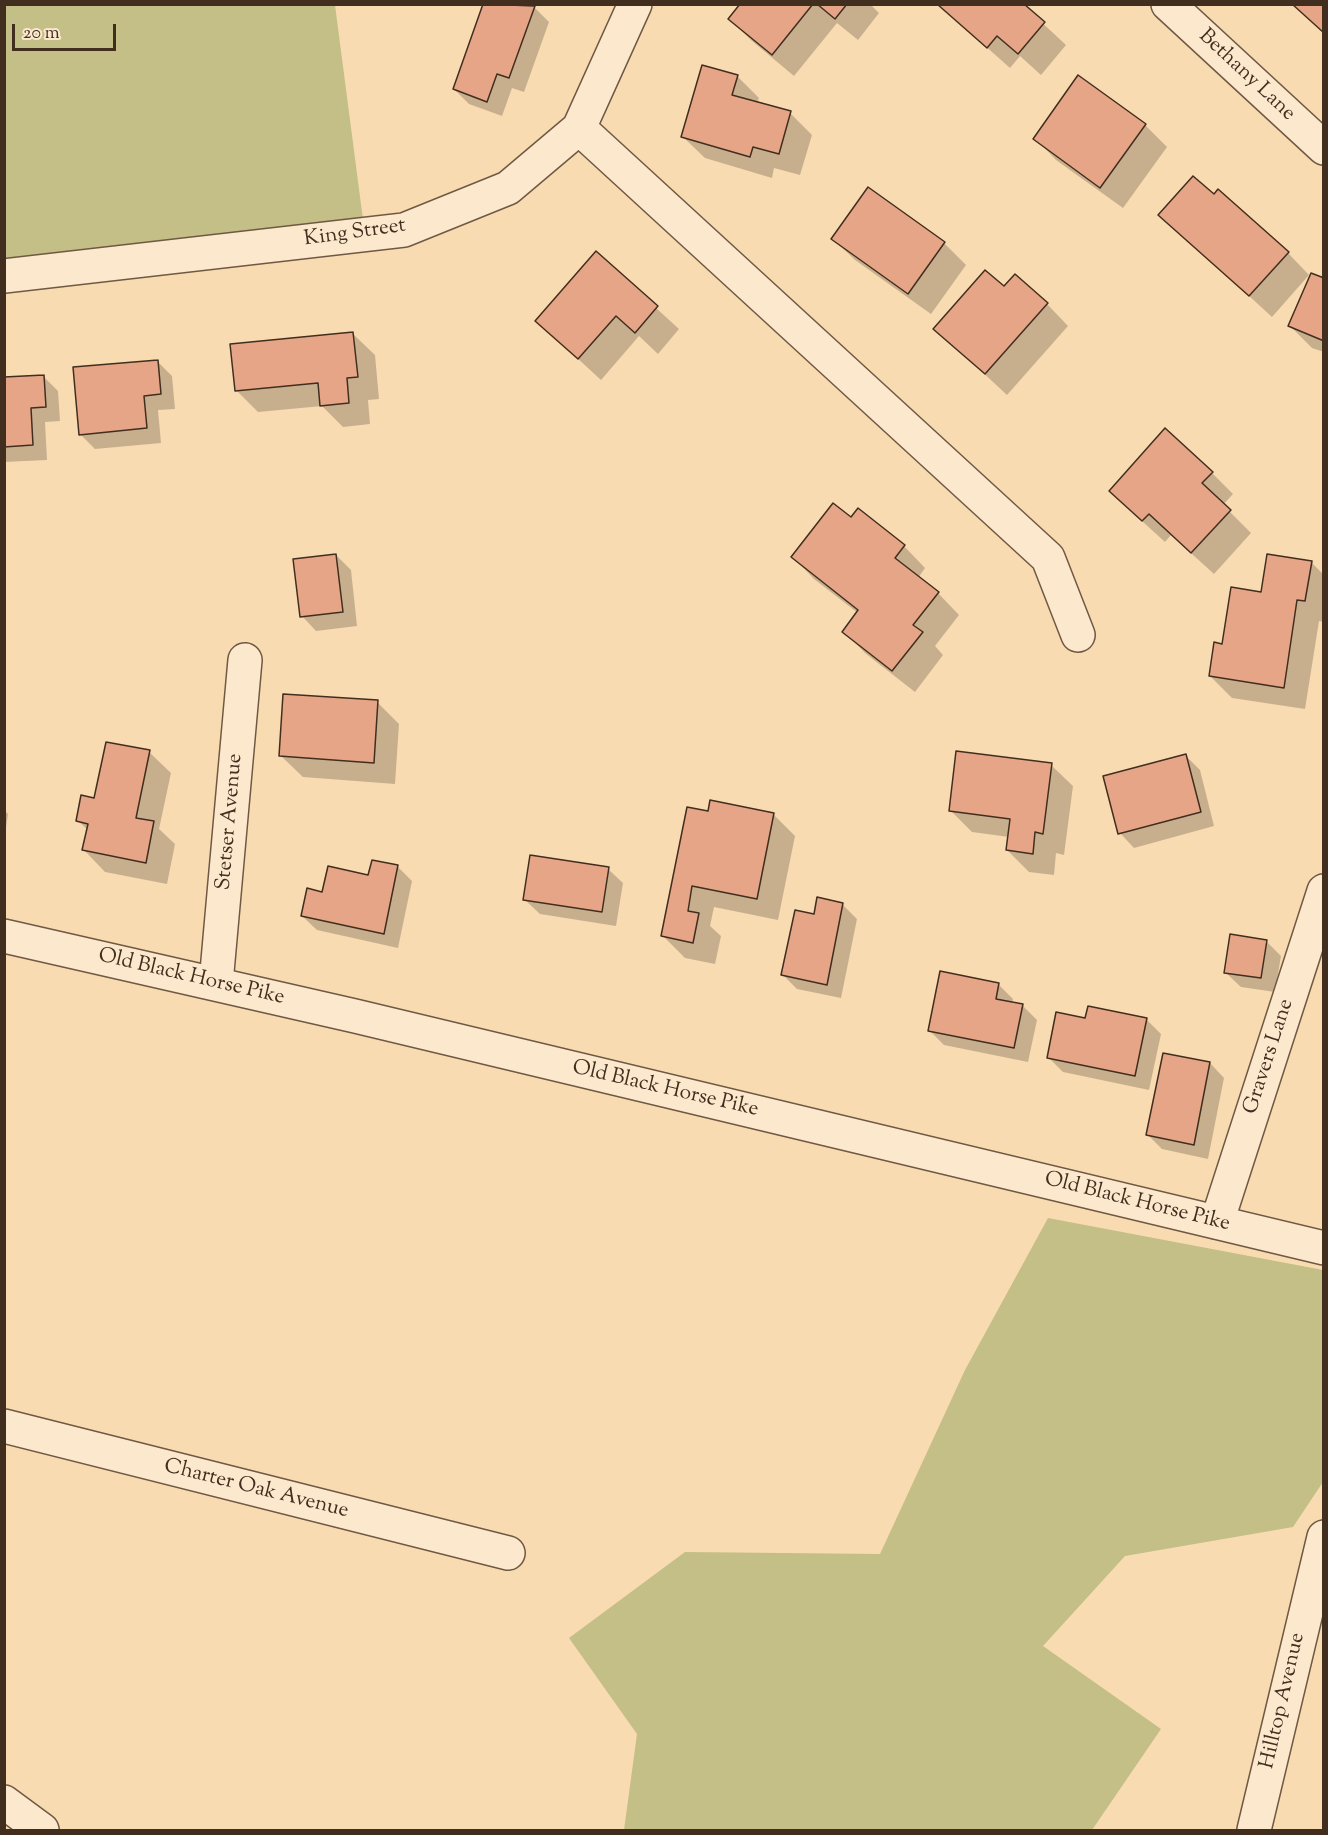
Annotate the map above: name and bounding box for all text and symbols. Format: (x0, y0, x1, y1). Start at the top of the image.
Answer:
scale bar (15, 12, 118, 50)
text: 20 m (23, 21, 60, 47)
street label: Bethany Lane (1192, 25, 1300, 127)
street label: King Street (303, 214, 407, 254)
street label: Stetser Avenue (212, 753, 250, 891)
street label: Old Black Horse Pike (95, 944, 287, 1012)
street label: Gravers Lane (1240, 996, 1300, 1118)
street label: Old Black Horse Pike (569, 1056, 761, 1124)
street label: Old Black Horse Pike (1042, 1168, 1232, 1238)
street label: Charter Oak Avenue (161, 1455, 351, 1525)
street label: Hilltop Avenue (1256, 1631, 1312, 1771)

